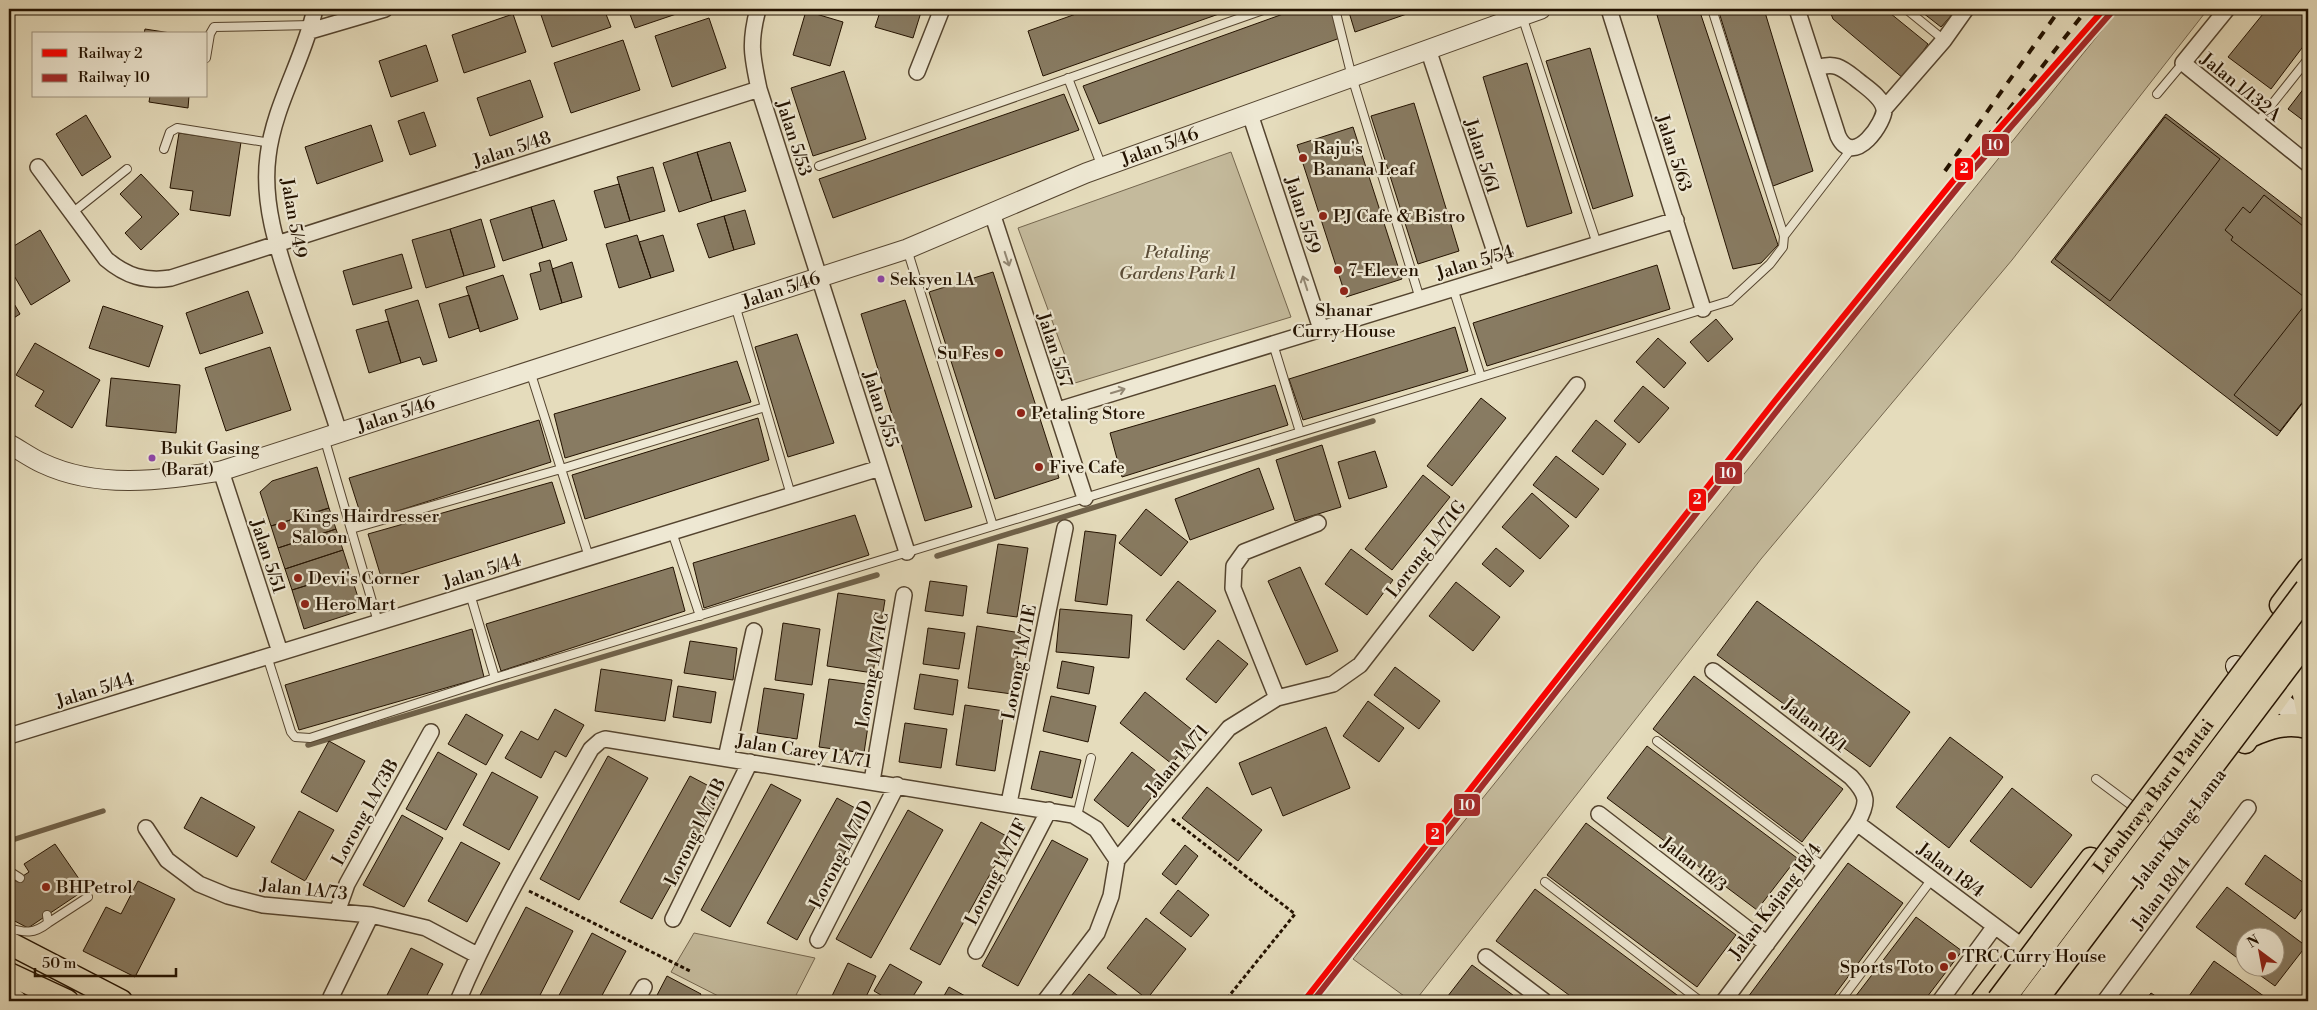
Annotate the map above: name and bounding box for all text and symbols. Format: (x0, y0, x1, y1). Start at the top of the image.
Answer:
legend (32, 32, 208, 98)
text: Railway 2 (78, 44, 143, 63)
street label: Jalan 1/132A (2195, 47, 2286, 127)
text: Railway 10 (78, 68, 150, 87)
street label: Jalan 5/53 (770, 96, 817, 179)
street label: Jalan 5/63 (1650, 111, 1697, 195)
street label: Jalan 5/61 (1458, 115, 1504, 197)
street label: Jalan 5/46 (1117, 122, 1202, 172)
street label: Jalan 5/48 (469, 126, 554, 173)
line badge: 10 (1981, 133, 2010, 157)
place label: Raju's Banana Leaf (1312, 137, 1416, 181)
text: 10 (1987, 137, 2003, 155)
marker: Raju's Banana Leaf (1297, 152, 1309, 164)
line badge: 2 (1954, 157, 1974, 181)
text: 2 (1960, 160, 1969, 178)
street label: Jalan 5/59 (1279, 173, 1326, 257)
street label: Jalan 5/49 (275, 175, 312, 260)
place label: PJ Cafe & Bistro (1333, 205, 1465, 228)
marker: PJ Cafe & Bistro (1317, 210, 1329, 222)
street label: Jalan 5/54 (1433, 240, 1517, 285)
park label: Petaling Gardens Park 1 (1119, 241, 1236, 285)
one-way arrow (1002, 251, 1012, 267)
place label: 7-Eleven (1348, 259, 1419, 282)
marker: 7-Eleven (1332, 264, 1344, 276)
street label: Jalan 5/46 (739, 267, 823, 314)
place label: Seksyen 1A (890, 269, 975, 291)
marker: Seksyen 1A (876, 274, 886, 284)
one-way arrow (1300, 275, 1310, 291)
marker: Shanar Curry House (1338, 285, 1350, 297)
place label: Shanar Curry House (1292, 299, 1396, 343)
street label: Jalan 5/57 (1031, 309, 1077, 390)
place label: Su Fes (937, 342, 989, 365)
marker: Su Fes (993, 347, 1005, 359)
street label: Jalan 5/55 (857, 367, 904, 450)
one-way arrow (1110, 386, 1126, 396)
street label: Jalan 5/46 (353, 391, 438, 439)
place label: Petaling Store (1031, 402, 1145, 425)
marker: Petaling Store (1015, 407, 1027, 419)
place label: Bukit Gasing (Barat) (160, 438, 260, 481)
marker: Bukit Gasing (Barat) (147, 453, 157, 463)
place label: Five Cafe (1049, 456, 1125, 479)
marker: Five Cafe (1033, 461, 1045, 473)
line badge: 10 (1714, 461, 1743, 485)
text: 10 (1720, 465, 1736, 483)
line badge: 2 (1688, 488, 1707, 512)
text: 2 (1693, 491, 1702, 509)
street label: Lorong 1A/71G (1381, 495, 1472, 603)
place label: Kings Hairdresser Saloon (292, 505, 440, 549)
street label: Jalan 5/51 (244, 515, 290, 596)
marker: Kings Hairdresser Saloon (276, 520, 288, 532)
street label: Jalan 5/44 (439, 549, 524, 595)
place label: Devi's Corner (308, 567, 420, 590)
marker: Devi's Corner (292, 572, 304, 584)
place label: HeroMart (315, 593, 396, 616)
marker: HeroMart (299, 598, 311, 610)
street label: Lorong 1A/71E (997, 603, 1042, 722)
street label: Lorong 1A/71C (851, 611, 894, 730)
street label: Jalan 5/44 (52, 668, 137, 714)
street label: Jalan 18/1 (1777, 693, 1852, 758)
street label: Lebuhraya Baru Pantai (2089, 714, 2219, 878)
street label: Jalan 1A/71 (1140, 720, 1214, 802)
street label: Jalan Carey 1A/71 (733, 729, 874, 774)
street label: Lorong 1A/73B (327, 755, 404, 870)
street label: Jalan Klang Lama (2127, 764, 2232, 893)
street label: Lorong 1A/71B (659, 775, 731, 890)
line badge: 10 (1453, 793, 1481, 817)
street label: Lorong 1A/71D (804, 796, 879, 912)
text: 10 (1459, 797, 1475, 815)
street label: Lorong 1A/71F (960, 815, 1033, 929)
line badge: 2 (1425, 822, 1445, 846)
text: 2 (1431, 826, 1440, 844)
street label: Jalan 18/3 (1655, 831, 1731, 897)
street label: Jalan 18/4 (1912, 837, 1989, 903)
street label: Jalan Kajang 18/4 (1724, 838, 1827, 965)
street label: Jalan 18/14 (2126, 852, 2196, 935)
street label: Jalan 1A/73 (258, 873, 349, 906)
place label: BHPetrol (55, 876, 133, 899)
marker: BHPetrol (40, 881, 52, 893)
north arrow (2234, 928, 2284, 978)
text: N (2244, 931, 2263, 952)
scale bar (35, 945, 176, 977)
place label: TRC Curry House (1962, 945, 2106, 968)
marker: TRC Curry House (1946, 950, 1958, 962)
text: 50 m (42, 954, 76, 973)
place label: Sports Toto (1840, 956, 1934, 979)
marker: Sports Toto (1938, 961, 1950, 973)

